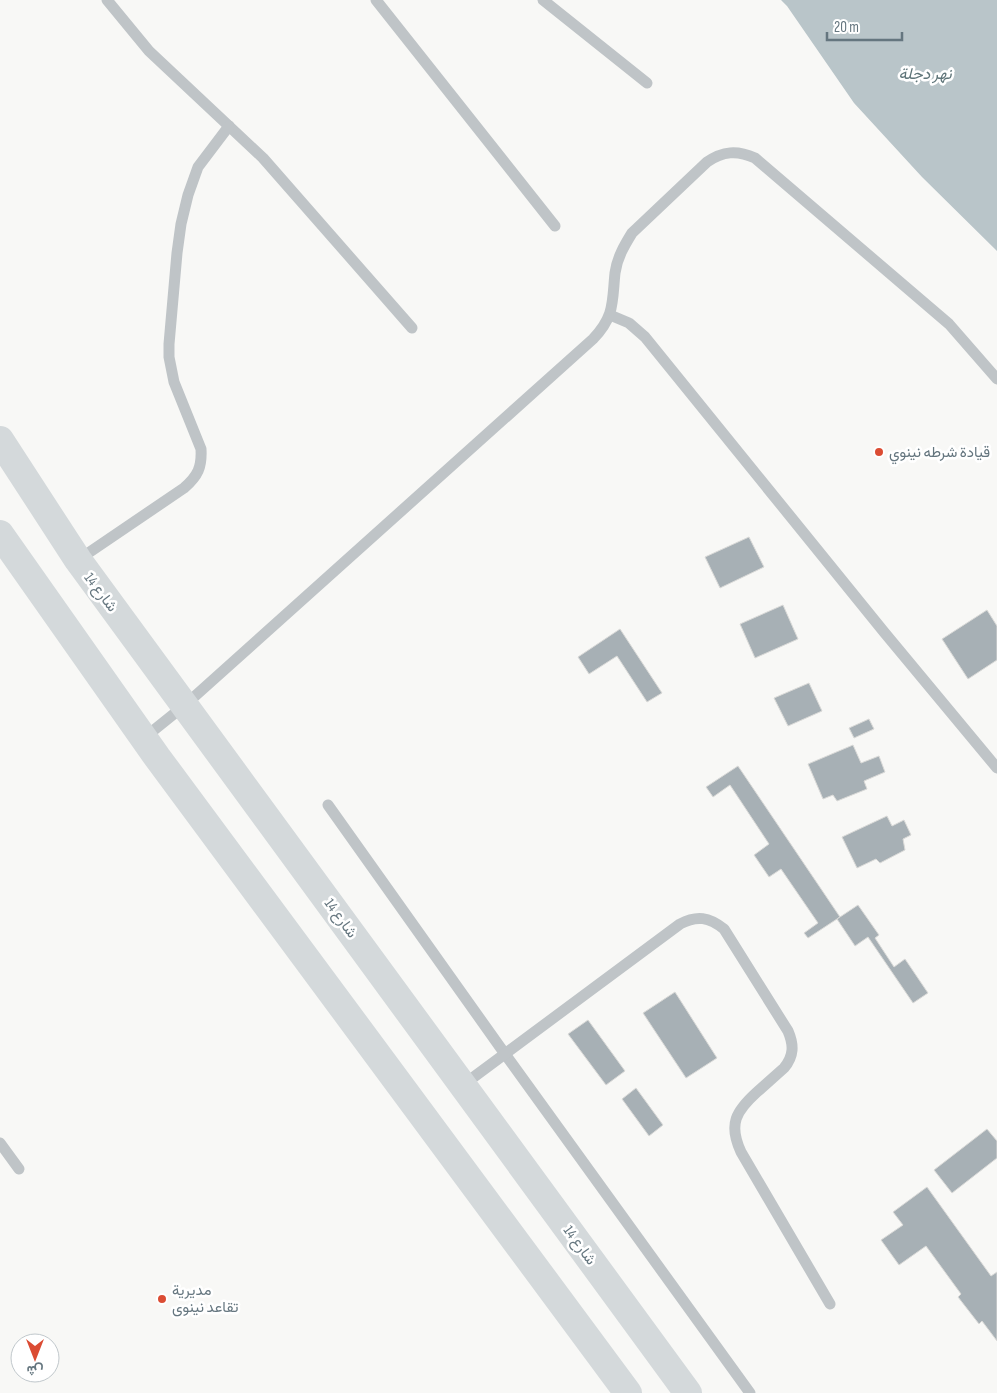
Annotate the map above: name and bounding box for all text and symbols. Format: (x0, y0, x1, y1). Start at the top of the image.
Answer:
scale bar (827, 10, 902, 42)
text: 20 m (834, 18, 859, 37)
water label: نهر دجلة (899, 65, 953, 84)
place label: قيادة شرطه نينوي (889, 443, 990, 465)
marker: قيادة شرطه نينوي (873, 446, 885, 458)
street label: شارع 14 (79, 569, 122, 616)
street label: شارع 14 (319, 895, 361, 942)
street label: شارع 14 (558, 1222, 600, 1269)
place label: مديرية تقاعد نينوى (172, 1281, 239, 1317)
marker: مديرية تقاعد نينوى (156, 1293, 168, 1305)
north arrow (10, 1333, 60, 1383)
text: ش (26, 1362, 43, 1379)

